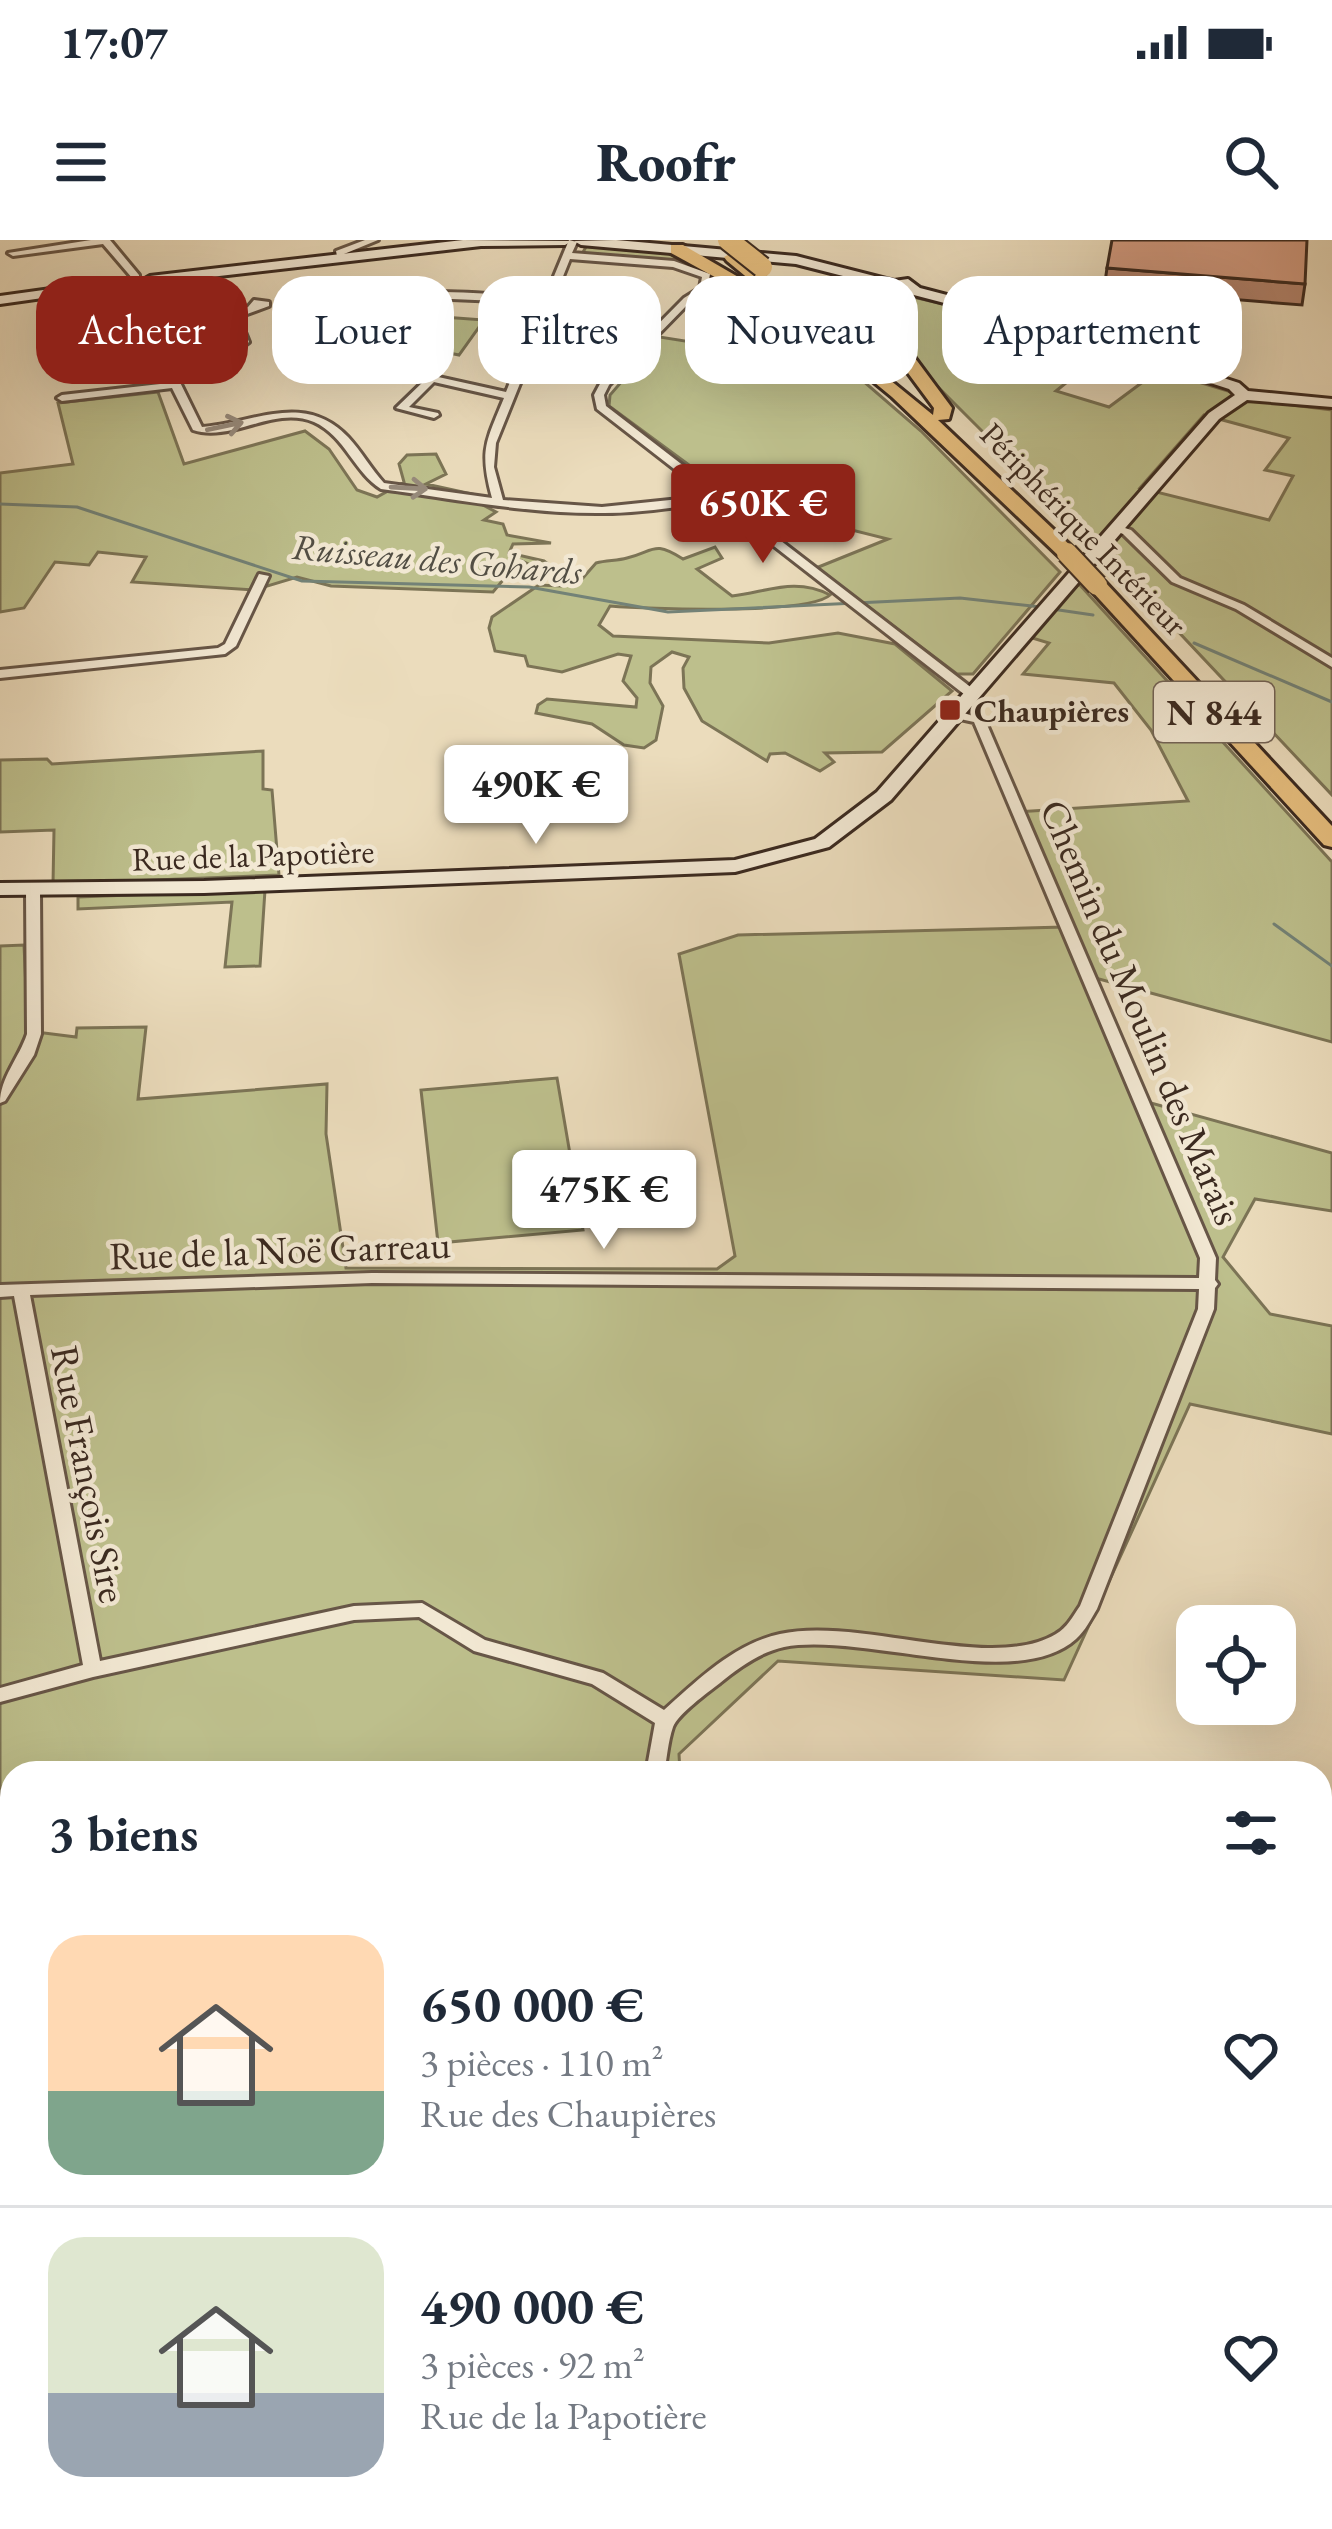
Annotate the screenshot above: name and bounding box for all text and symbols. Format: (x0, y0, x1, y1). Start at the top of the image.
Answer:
text: 17:07 (60, 13, 168, 71)
text: Roofr (596, 127, 736, 197)
icon: menu (48, 129, 114, 195)
icon: search (1218, 129, 1284, 195)
chip: Acheter (36, 276, 248, 384)
chip: Louer (272, 276, 454, 384)
chip: Filtres (478, 276, 661, 384)
chip: Nouveau (685, 276, 918, 384)
chip: Appartement (942, 276, 1242, 384)
street label: Périphérique Intérieur (971, 413, 1197, 645)
one-way arrow (206, 414, 244, 437)
pin: 650K € (665, 464, 861, 566)
one-way arrow (389, 477, 428, 500)
text: 650K € (698, 477, 828, 528)
water label: Ruisseau des Gohards (290, 523, 585, 595)
road number: N 844 (1154, 682, 1274, 742)
place label: Chaupières (974, 689, 1129, 732)
marker: Chaupières (937, 697, 963, 723)
pin: 490K € (438, 745, 634, 847)
text: 490K € (471, 758, 601, 809)
street label: Chemin du Moulin des Marais (1028, 792, 1254, 1232)
street label: Rue de la Papotière (131, 829, 375, 881)
pin: 475K € (506, 1150, 702, 1252)
text: 475K € (539, 1163, 669, 1214)
street label: Rue de la Noë Garreau (109, 1219, 452, 1281)
street label: Rue François Sire (39, 1341, 139, 1607)
map controls (1176, 1605, 1296, 1725)
button: locate (1176, 1605, 1296, 1725)
text: 3 biens (48, 1800, 198, 1866)
icon: filters (1218, 1800, 1284, 1866)
text: 650 000 € (420, 1971, 644, 2037)
icon: home (144, 1983, 288, 2127)
icon: heart (1218, 2022, 1284, 2088)
text: 3 pièces · 110 m² (420, 2037, 663, 2088)
text: Rue des Chaupières (420, 2088, 716, 2139)
text: 490 000 € (420, 2273, 644, 2339)
icon: home (144, 2285, 288, 2429)
icon: heart (1218, 2324, 1284, 2390)
text: 3 pièces · 92 m² (420, 2339, 645, 2390)
text: Rue de la Papotière (420, 2390, 707, 2441)

